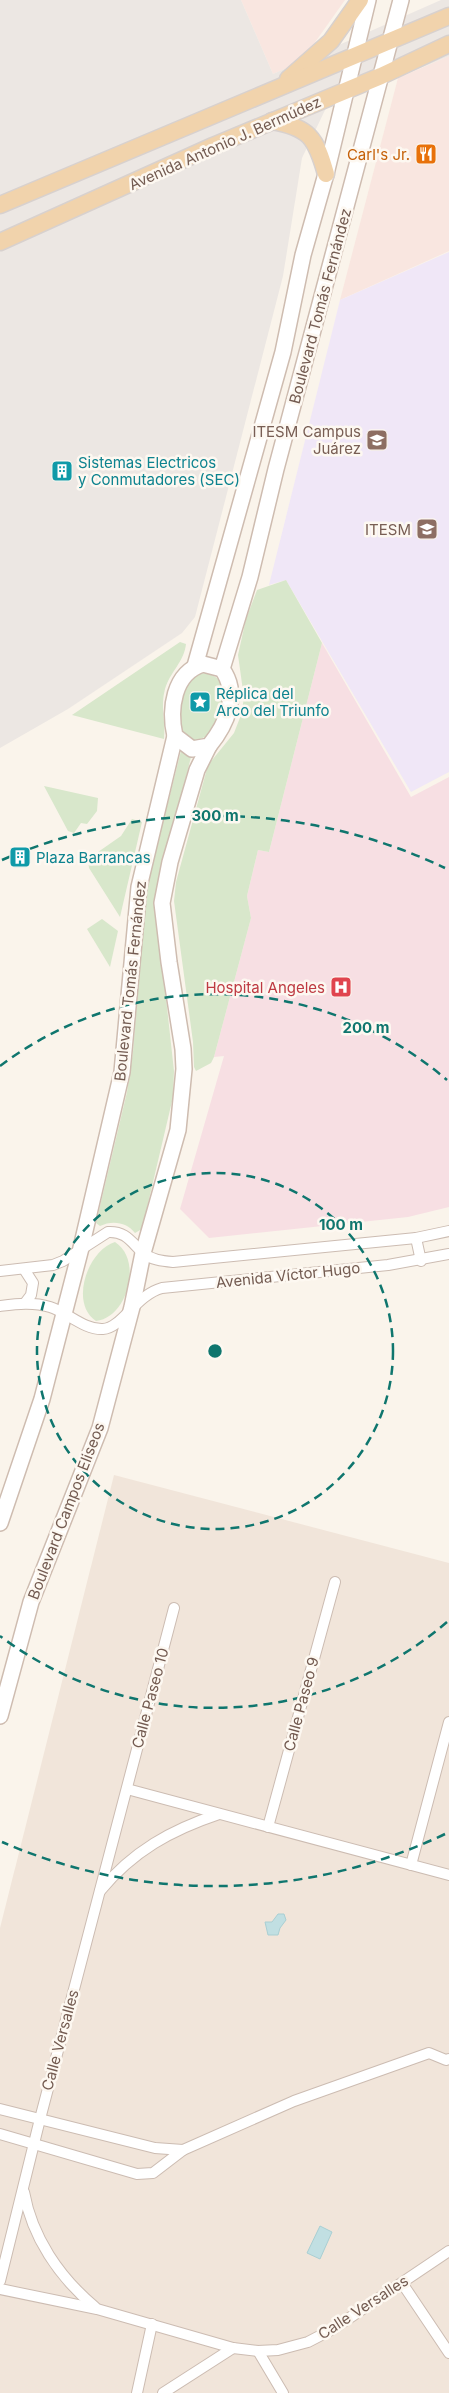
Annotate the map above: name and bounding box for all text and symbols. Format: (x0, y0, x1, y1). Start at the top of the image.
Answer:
street label: Avenida Antonio J. Bermúdez (126, 92, 324, 194)
restaurant icon: Carl's Jr. (414, 142, 438, 166)
place label: Carl's Jr. (347, 145, 410, 164)
street label: Boulevard Tomás Fernández (285, 206, 355, 406)
place label: ITESM Campus Juárez (252, 422, 361, 458)
school or university icon: ITESM Campus Juárez (365, 428, 389, 452)
place label: Sistemas Electricos y Conmutadores (SEC) (78, 453, 240, 489)
building icon: Sistemas Electricos y Conmutadores (SEC) (50, 459, 74, 483)
school or university icon: ITESM (415, 517, 439, 541)
place label: ITESM (365, 520, 411, 539)
place label: Réplica del Arco del Triunfo (216, 684, 330, 720)
place icon: Réplica del Arco del Triunfo (188, 690, 212, 714)
text: 300 m (191, 806, 239, 825)
building icon: Plaza Barrancas (8, 845, 32, 869)
place label: Plaza Barrancas (36, 848, 151, 867)
street label: Boulevard Tomás Fernández (110, 880, 150, 1082)
hospital icon: Hospital Angeles (329, 975, 353, 999)
place label: Hospital Angeles (205, 978, 325, 997)
text: 200 m (343, 1018, 389, 1037)
text: 100 m (319, 1215, 363, 1234)
street label: Avenida Víctor Hugo (215, 1258, 361, 1292)
centre of rings (206, 1342, 224, 1360)
street label: Boulevard Campos Eliseos (23, 1420, 109, 1602)
street label: Calle Paseo 10 (127, 1646, 173, 1750)
street label: Calle Paseo 9 (279, 1655, 323, 1753)
street label: Calle Versalles (37, 1987, 83, 2093)
street label: Calle Versalles (314, 2271, 412, 2343)

